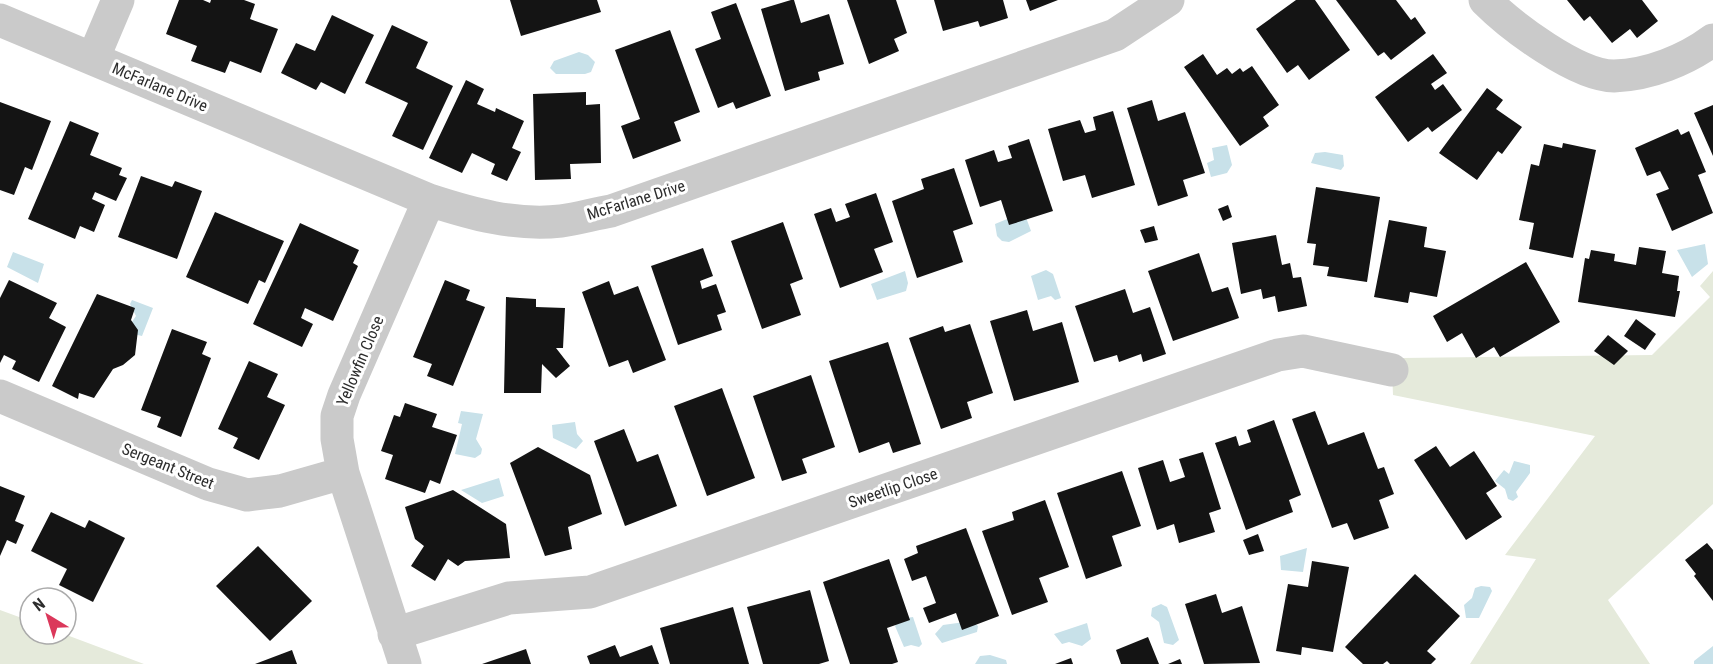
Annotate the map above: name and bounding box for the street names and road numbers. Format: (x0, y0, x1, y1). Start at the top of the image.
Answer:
street label: McFarlane Drive (110, 58, 210, 116)
street label: McFarlane Drive (585, 176, 687, 224)
street label: Yellowfin Close (333, 313, 387, 409)
street label: Sergeant Street (119, 439, 217, 493)
street label: Sweetlip Close (846, 464, 940, 512)

